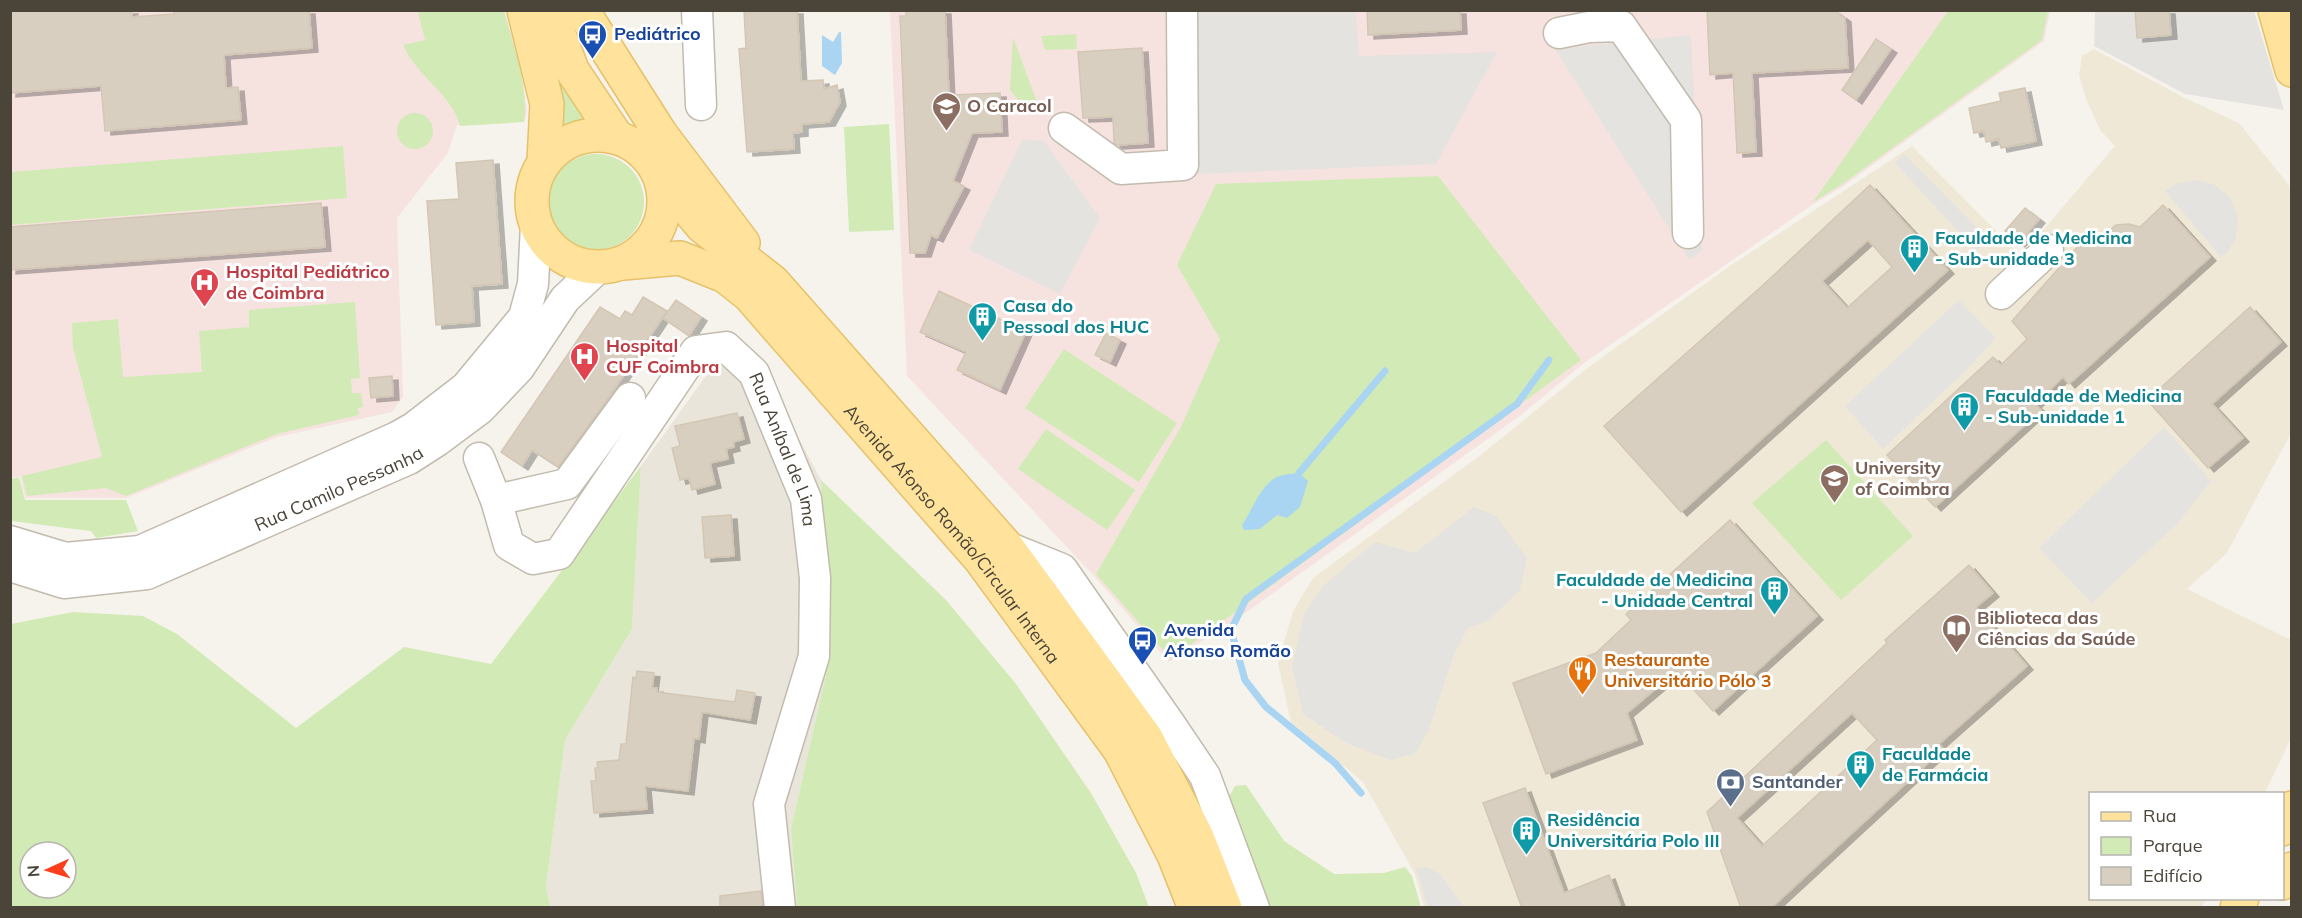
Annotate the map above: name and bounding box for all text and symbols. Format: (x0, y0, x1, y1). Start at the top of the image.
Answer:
bus stop icon: Pediátrico (577, 18, 609, 60)
place label: Pediátrico (614, 22, 701, 45)
school or university icon: O Caracol (930, 90, 962, 132)
place label: O Caracol (967, 94, 1052, 117)
place label: Faculdade de Medicina - Sub-unidade 3 (1935, 226, 2132, 270)
building icon: Faculdade de Medicina - Sub-unidade 3 (1898, 232, 1930, 274)
place label: Hospital Pediátrico de Coimbra (226, 260, 390, 304)
hospital icon: Hospital Pediátrico de Coimbra (189, 266, 221, 308)
place label: Casa do Pessoal dos HUC (1003, 294, 1149, 338)
building icon: Casa do Pessoal dos HUC (966, 300, 998, 342)
place label: Hospital CUF Coimbra (606, 334, 719, 378)
hospital icon: Hospital CUF Coimbra (569, 340, 601, 382)
street label: Rua Aníbal de Lima (744, 369, 821, 528)
place label: Faculdade de Medicina - Sub-unidade 1 (1985, 384, 2182, 428)
building icon: Faculdade de Medicina - Sub-unidade 1 (1948, 390, 1980, 432)
street label: Avenida Afonso Romão/Circular Interna (839, 399, 1065, 668)
street label: Rua Camilo Pessanha (251, 441, 428, 536)
place label: University of Coimbra (1855, 456, 1950, 500)
school or university icon: University of Coimbra (1818, 462, 1850, 504)
place label: Faculdade de Medicina - Unidade Central (1556, 568, 1753, 612)
building icon: Faculdade de Medicina - Unidade Central (1758, 574, 1790, 616)
place label: Biblioteca das Ciências da Saúde (1977, 606, 2136, 650)
library icon: Biblioteca das Ciências da Saúde (1940, 612, 1972, 654)
place label: Avenida Afonso Romão (1164, 618, 1291, 662)
bus stop icon: Avenida Afonso Romão (1127, 624, 1159, 666)
place label: Restaurante Universitário Pólo 3 (1604, 648, 1772, 692)
restaurant icon: Restaurante Universitário Pólo 3 (1567, 654, 1599, 696)
place label: Faculdade de Farmácia (1882, 742, 1988, 786)
building icon: Faculdade de Farmácia (1845, 748, 1877, 790)
bank icon: Santander (1715, 766, 1747, 808)
place label: Santander (1752, 770, 1843, 793)
legend (2089, 792, 2284, 900)
text: Rua (2143, 804, 2177, 827)
place label: Residência Universitária Polo III (1547, 808, 1720, 852)
building icon: Residência Universitária Polo III (1510, 814, 1542, 856)
text: Parque (2143, 834, 2202, 857)
north arrow (18, 840, 78, 900)
text: N (23, 864, 43, 878)
text: Edifício (2143, 864, 2202, 887)

